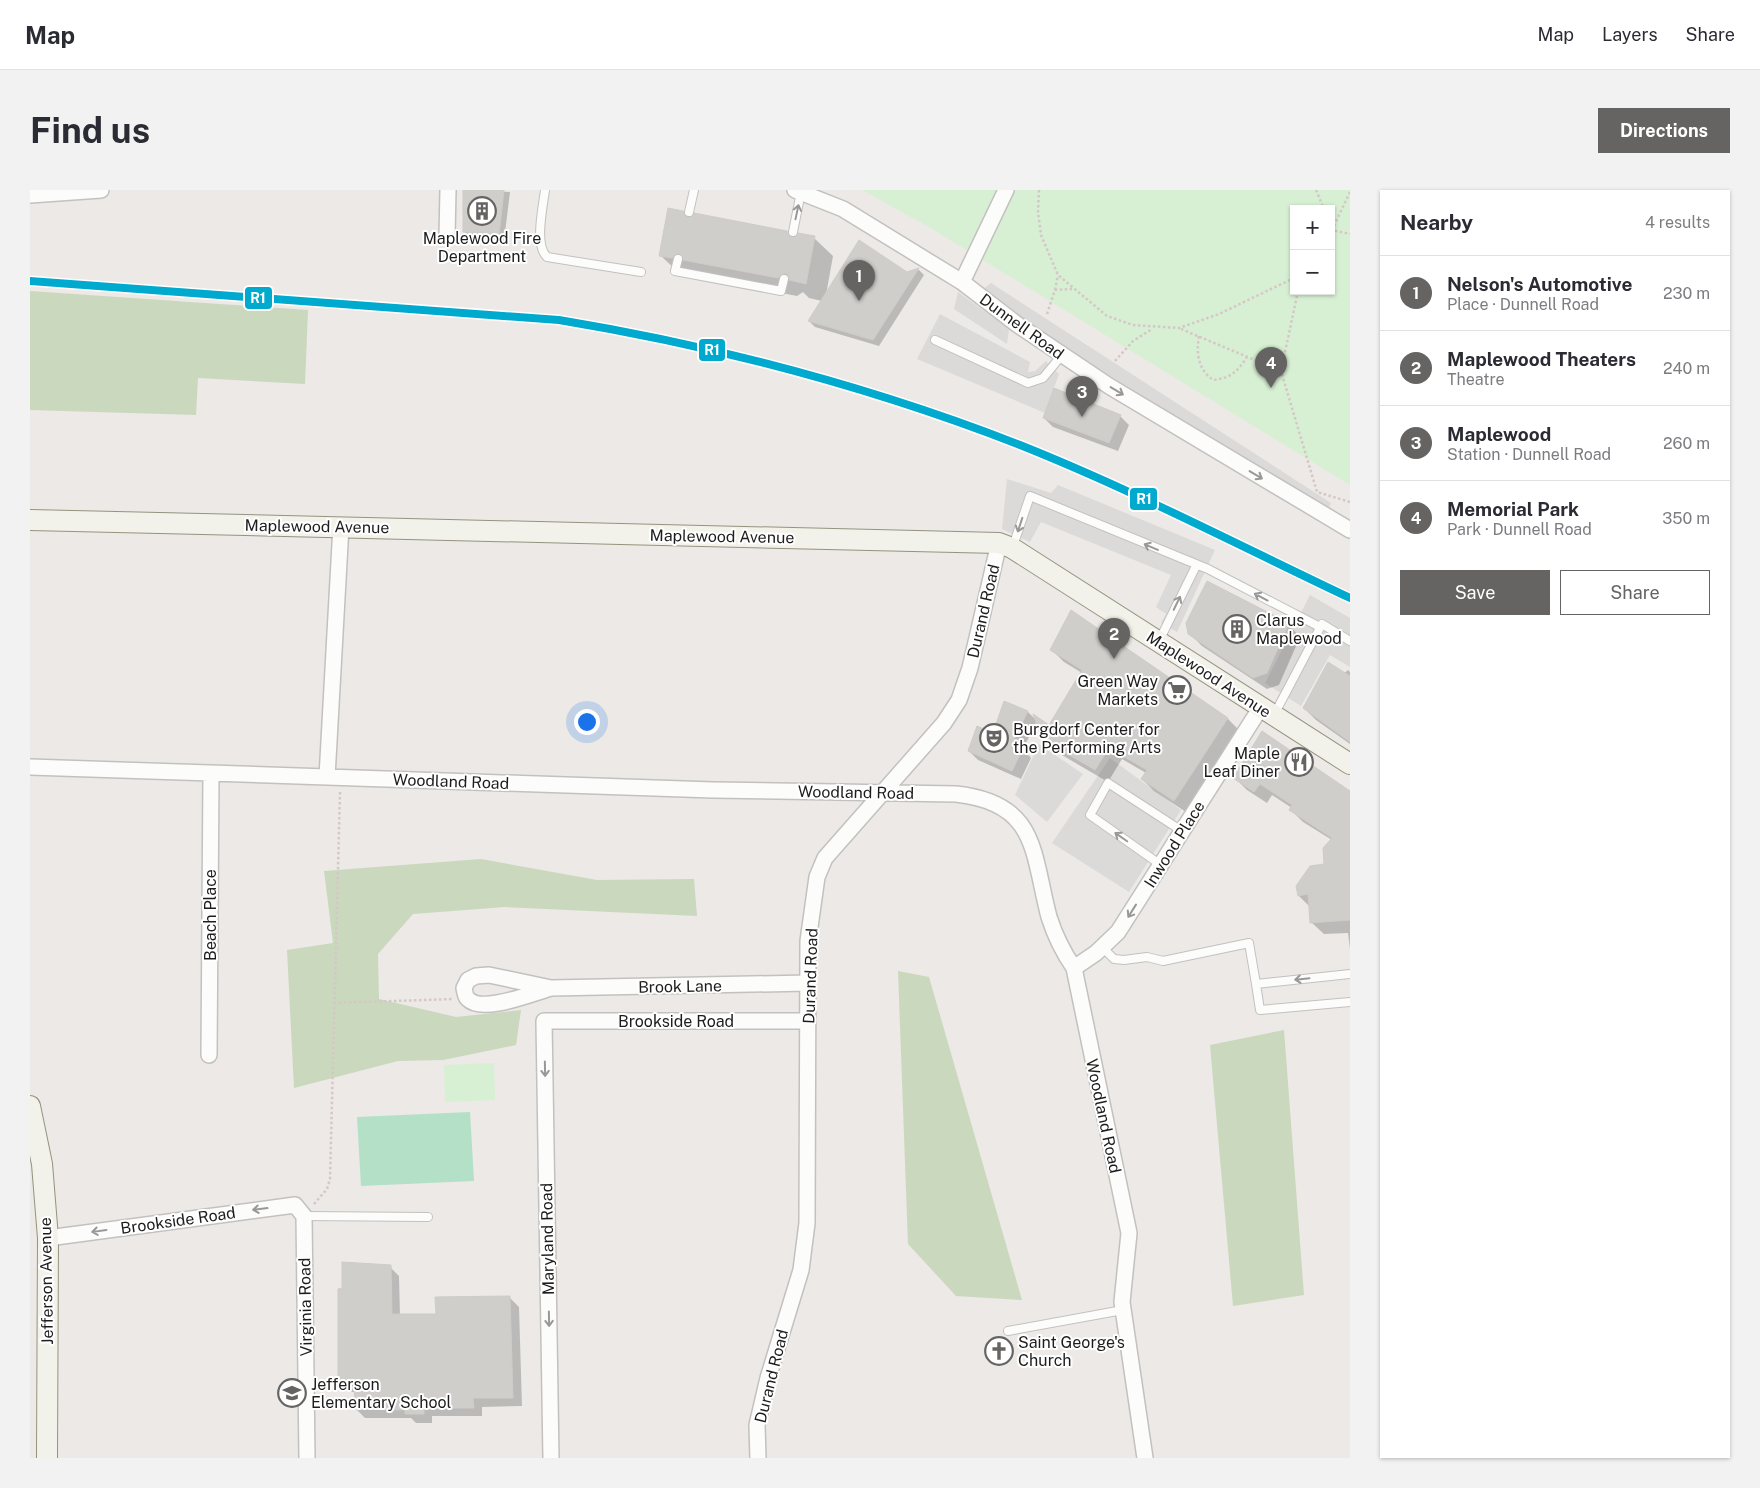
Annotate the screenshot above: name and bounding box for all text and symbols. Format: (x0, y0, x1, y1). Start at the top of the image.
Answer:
text: Map (25, 21, 75, 49)
text: Map (1538, 24, 1574, 45)
text: Layers (1602, 24, 1658, 45)
text: Share (1686, 24, 1735, 45)
button: Directions (1598, 108, 1730, 153)
text: Find us (30, 110, 150, 151)
building icon: Maplewood Fire Department (467, 196, 497, 226)
one-way arrow (793, 205, 802, 221)
map controls (1290, 205, 1335, 295)
button: + (1290, 205, 1335, 250)
text: Nearby (1400, 210, 1473, 235)
text: 4 results (1645, 213, 1710, 232)
place label: Maplewood Fire Department (423, 229, 541, 266)
button: − (1290, 250, 1335, 295)
pin: 1 (843, 260, 875, 301)
text: Nelson's Automotive (1447, 273, 1632, 295)
text: 1 (1413, 284, 1419, 303)
text: 230 m (1663, 284, 1710, 303)
line badge: R1 (244, 286, 273, 310)
text: R1 (250, 290, 266, 306)
street label: Dunnell Road (976, 290, 1067, 363)
text: Place · Dunnell Road (1447, 295, 1599, 314)
line badge: R1 (698, 338, 726, 362)
text: R1 (704, 342, 720, 358)
pin: 4 (1255, 347, 1287, 388)
text: Maplewood Theaters (1447, 348, 1636, 370)
text: 2 (1411, 359, 1421, 378)
text: 240 m (1663, 359, 1710, 378)
text: Theatre (1447, 370, 1505, 389)
pin: 3 (1066, 376, 1098, 417)
one-way arrow (1109, 386, 1123, 396)
text: Maplewood (1447, 423, 1551, 445)
text: 3 (1411, 434, 1421, 453)
text: 260 m (1663, 434, 1710, 453)
text: Station · Dunnell Road (1447, 445, 1611, 464)
one-way arrow (1248, 470, 1262, 480)
line badge: R1 (1129, 487, 1158, 511)
text: R1 (1136, 491, 1152, 507)
text: Memorial Park (1447, 498, 1579, 520)
text: 4 (1411, 509, 1421, 528)
text: 350 m (1662, 509, 1710, 528)
street label: Maplewood Avenue (244, 516, 389, 537)
one-way arrow (1015, 517, 1024, 533)
text: Park · Dunnell Road (1447, 520, 1592, 539)
street label: Maplewood Avenue (649, 526, 794, 547)
one-way arrow (1144, 541, 1159, 551)
street label: Durand Road (963, 562, 1004, 660)
button: Save (1400, 570, 1550, 615)
button: Share (1560, 570, 1710, 615)
one-way arrow (1254, 592, 1269, 601)
one-way arrow (1173, 596, 1182, 611)
place label: Clarus Maplewood (1256, 611, 1342, 648)
building icon: Clarus Maplewood (1222, 614, 1252, 644)
pin: 2 (1098, 618, 1130, 659)
street label: Maplewood Avenue (1143, 627, 1275, 722)
place label: Green Way Markets (1078, 672, 1158, 709)
supermarket icon: Green Way Markets (1162, 675, 1192, 705)
your location (574, 709, 600, 735)
place label: Burgdorf Center for the Performing Arts (1013, 720, 1161, 757)
theatre icon: Burgdorf Center for the Performing Arts (979, 723, 1009, 753)
place label: Maple Leaf Diner (1204, 744, 1280, 781)
restaurant icon: Maple Leaf Diner (1284, 747, 1314, 777)
street label: Woodland Road (392, 770, 510, 793)
street label: Woodland Road (798, 782, 914, 803)
street label: Inwood Place (1140, 797, 1209, 891)
one-way arrow (1114, 832, 1128, 842)
street label: Beach Place (201, 869, 220, 961)
one-way arrow (1127, 903, 1137, 917)
street label: Durand Road (799, 928, 822, 1024)
one-way arrow (1294, 974, 1310, 984)
street label: Brook Lane (638, 976, 722, 997)
street label: Brookside Road (618, 1012, 734, 1031)
street label: Woodland Road (1082, 1057, 1125, 1175)
one-way arrow (540, 1061, 550, 1077)
street label: Maryland Road (537, 1183, 558, 1295)
street label: Brookside Road (119, 1203, 237, 1238)
one-way arrow (252, 1204, 268, 1214)
street label: Jefferson Avenue (36, 1217, 57, 1345)
one-way arrow (91, 1226, 107, 1236)
street label: Virginia Road (295, 1257, 316, 1356)
one-way arrow (544, 1311, 553, 1327)
street label: Durand Road (751, 1327, 792, 1425)
place label: Saint George's Church (1018, 1333, 1125, 1370)
church icon: Saint George's Church (984, 1336, 1014, 1366)
place label: Jefferson Elementary School (311, 1375, 452, 1412)
school or university icon: Jefferson Elementary School (277, 1378, 307, 1408)

